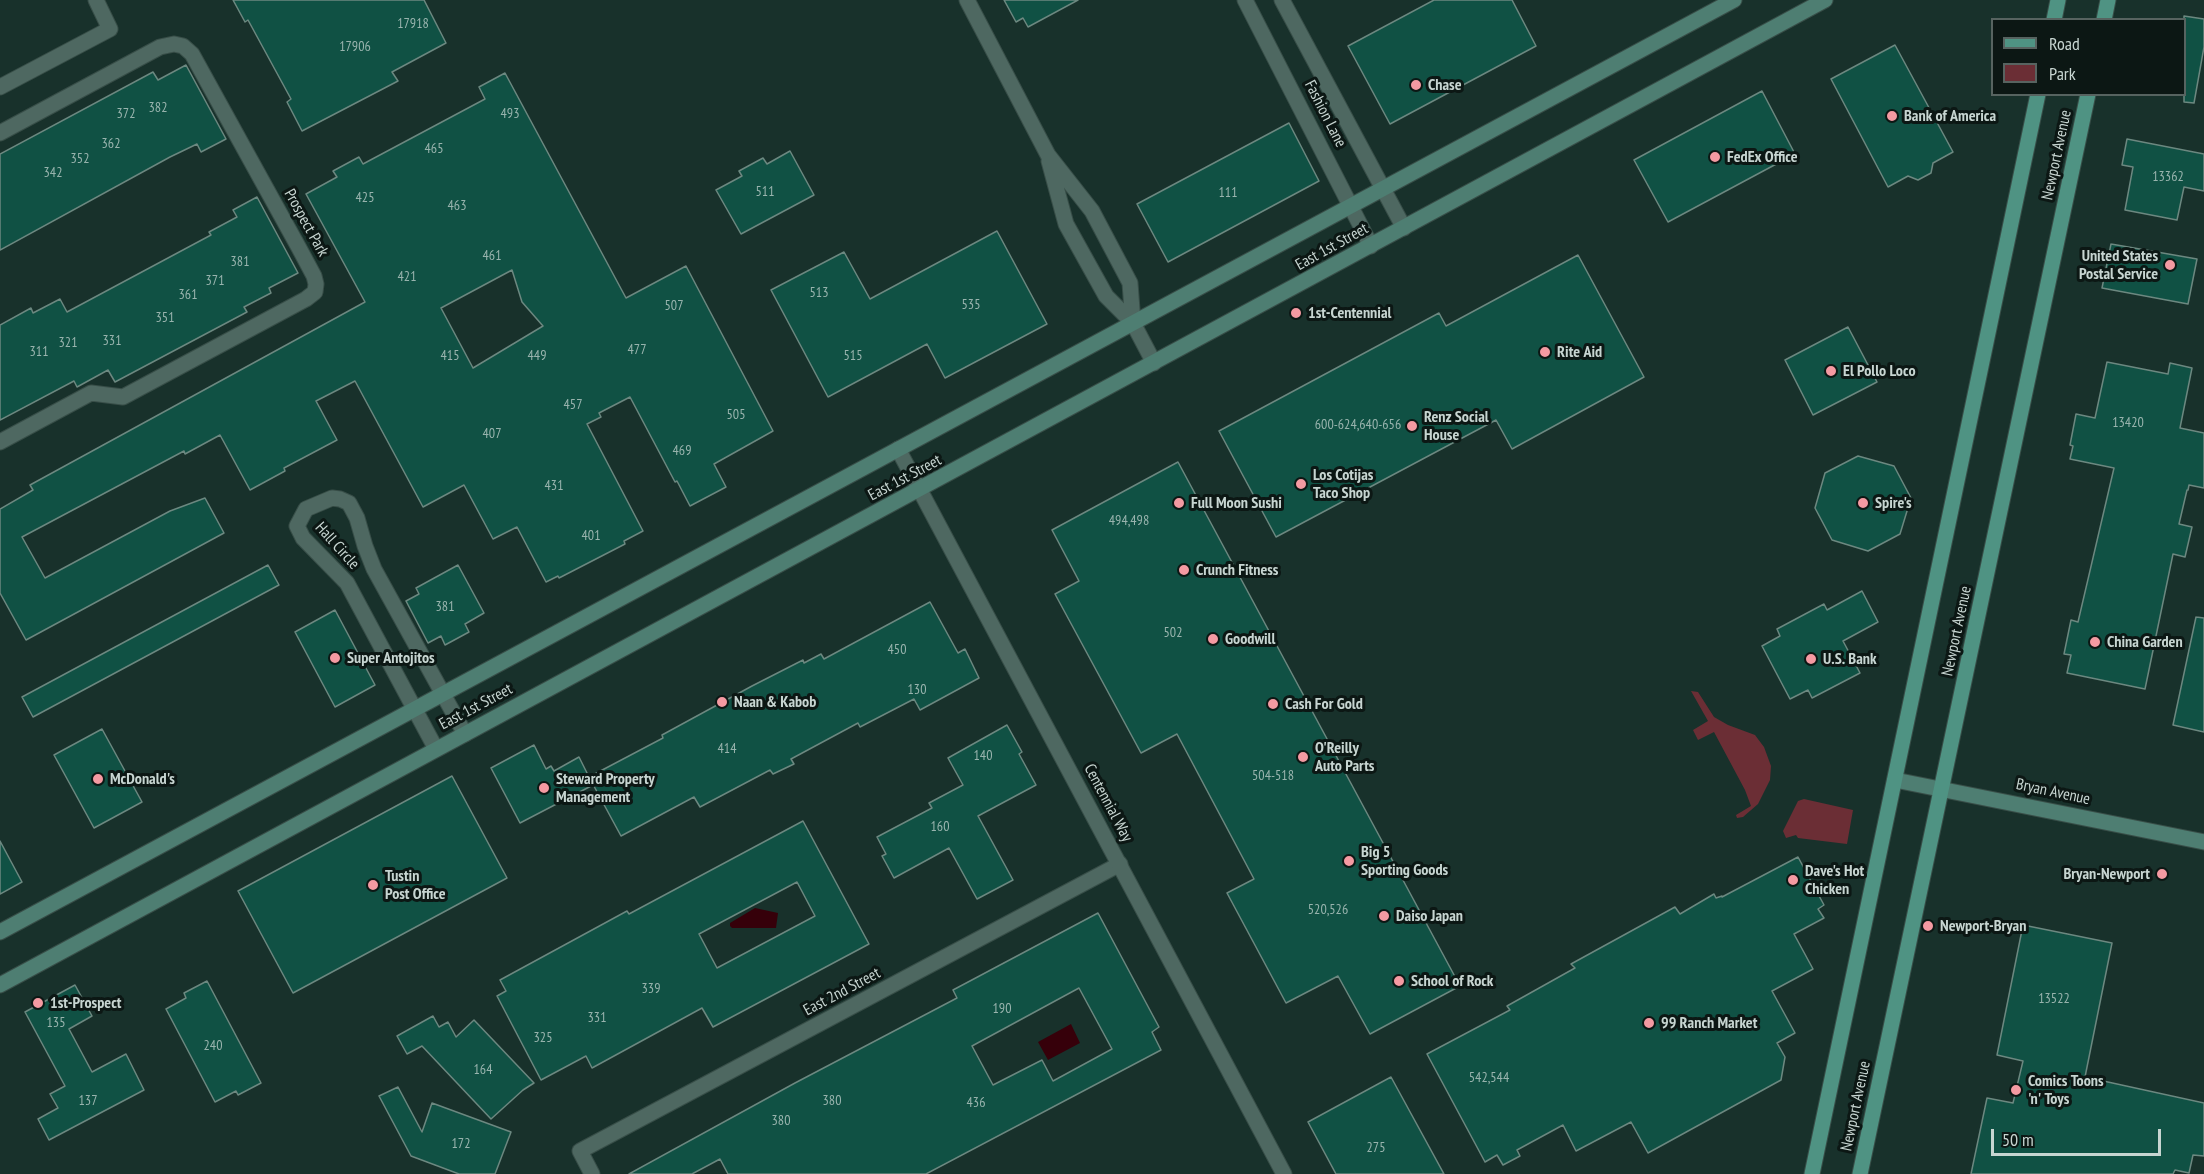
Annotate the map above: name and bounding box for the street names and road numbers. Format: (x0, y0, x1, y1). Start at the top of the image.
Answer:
street label: Fashion Lane (1300, 77, 1350, 151)
street label: Newport Avenue (2038, 108, 2076, 202)
street label: Prospect Park (280, 186, 332, 260)
street label: East 1st Street (1292, 219, 1372, 275)
street label: East 1st Street (865, 451, 945, 505)
street label: Hall Circle (311, 518, 363, 574)
street label: Newport Avenue (1938, 584, 1976, 678)
street label: East 1st Street (436, 680, 516, 734)
street label: Centennial Way (1080, 761, 1136, 845)
street label: Bryan Avenue (2014, 775, 2092, 809)
street label: East 2nd Street (800, 964, 884, 1020)
street label: Newport Avenue (1837, 1059, 1875, 1153)

